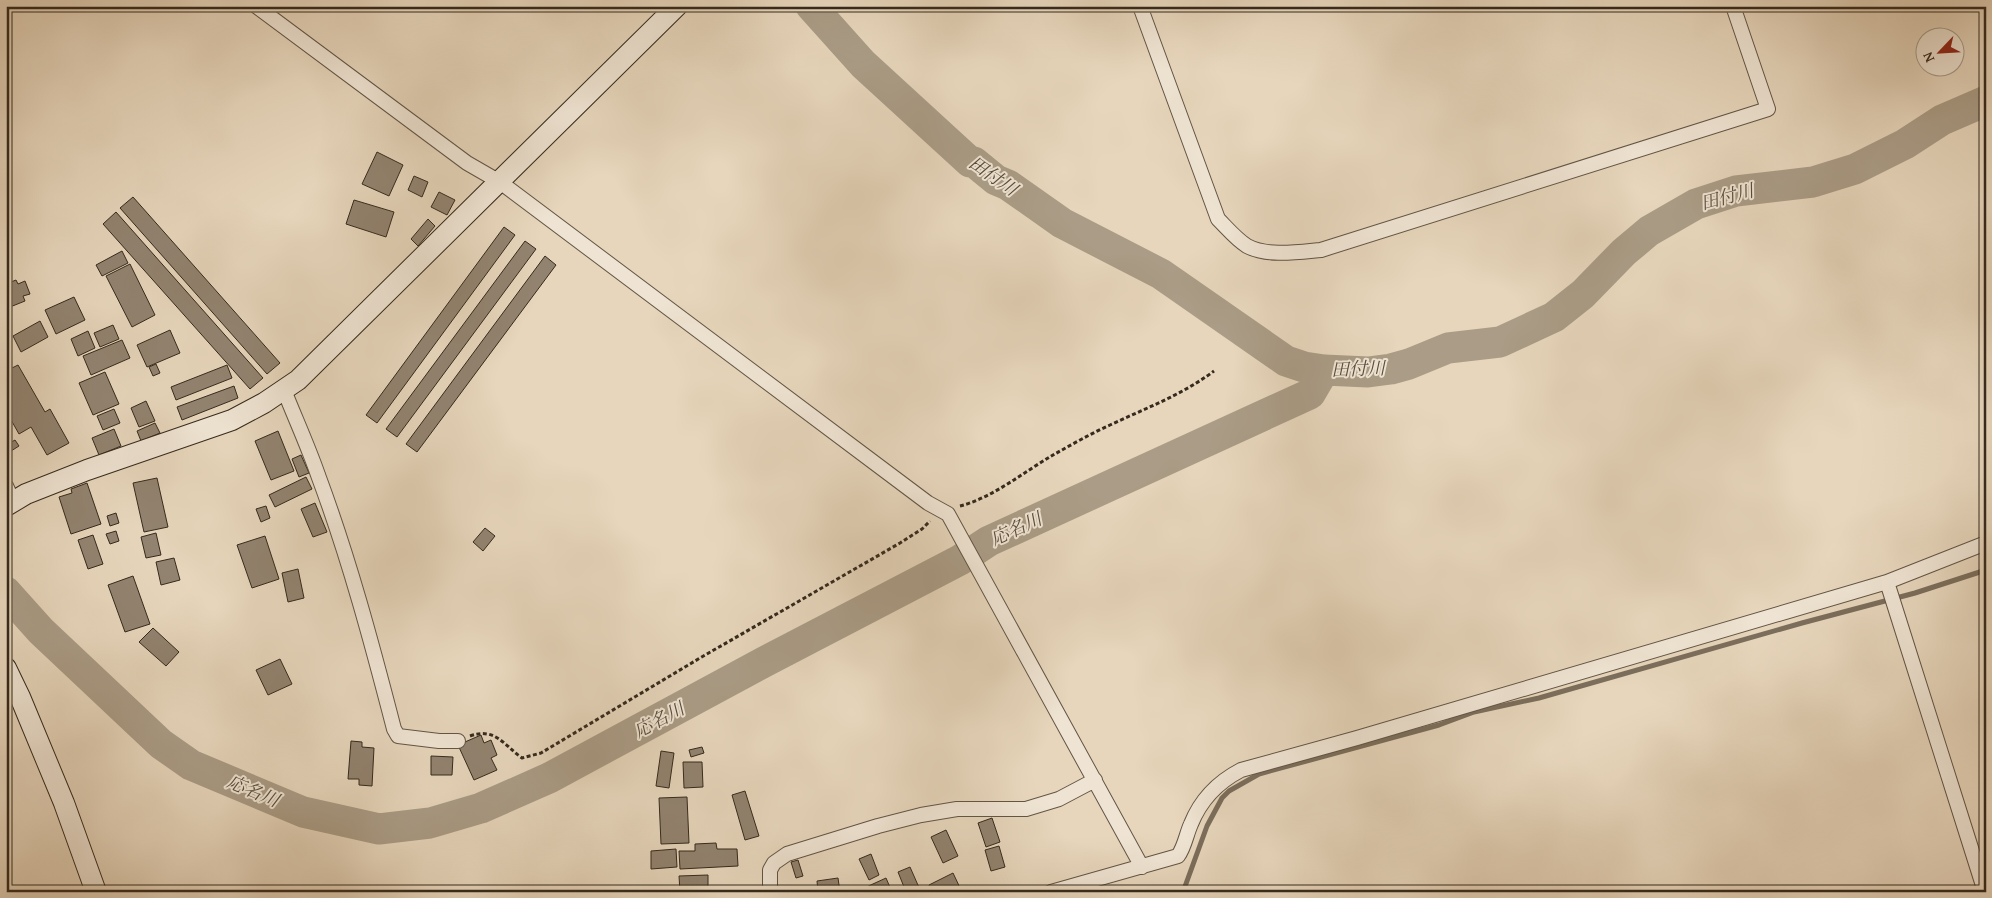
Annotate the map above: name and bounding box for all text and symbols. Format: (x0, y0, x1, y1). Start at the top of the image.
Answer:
north arrow (1914, 28, 1964, 78)
text: N (1917, 48, 1939, 66)
water label: 田付川 (963, 149, 1025, 203)
water label: 田付川 (1697, 176, 1758, 217)
water label: 田付川 (1331, 354, 1387, 383)
water label: 応名川 (986, 504, 1048, 552)
water label: 応名川 (629, 694, 691, 744)
water label: 応名川 (223, 768, 285, 814)

